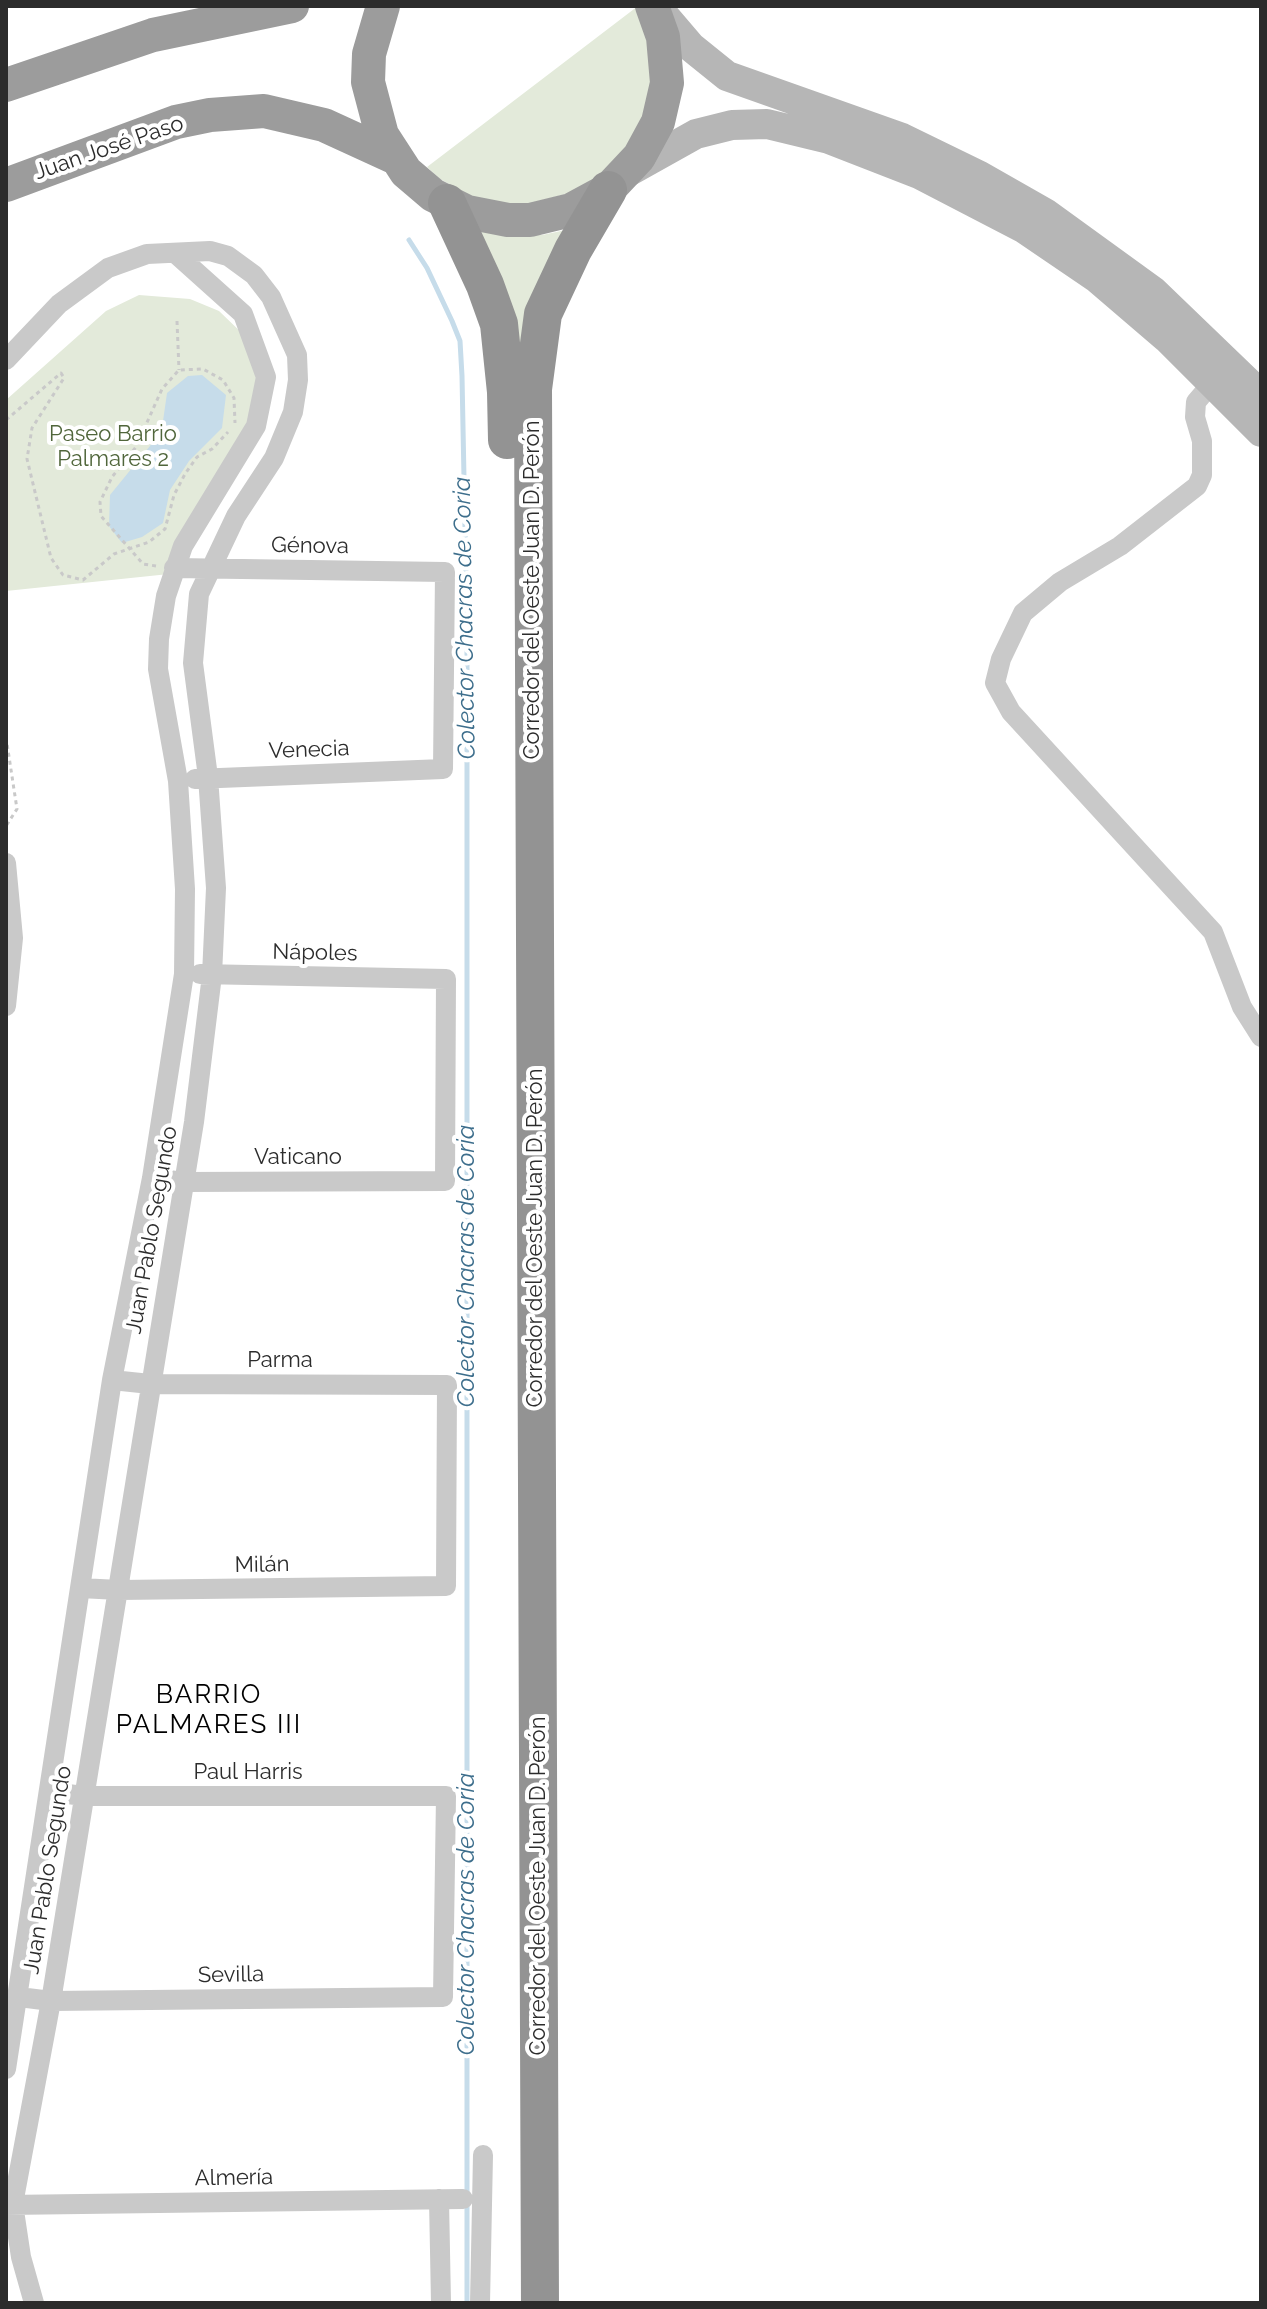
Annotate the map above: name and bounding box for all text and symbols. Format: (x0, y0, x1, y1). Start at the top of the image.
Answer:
street label: Juan José Paso (31, 110, 187, 186)
street label: Corredor del Oeste Juan D. Perón (519, 420, 545, 760)
park label: Paseo Barrio Palmares 2 (49, 421, 177, 472)
water label: Colector Chacras de Coria (448, 476, 482, 760)
street label: Génova (271, 532, 349, 560)
street label: Venecia (268, 735, 350, 765)
street label: Nápoles (272, 939, 358, 967)
street label: Corredor del Oeste Juan D. Perón (522, 1068, 548, 1408)
street label: Juan Pablo Segundo (121, 1124, 183, 1336)
water label: Colector Chacras de Coria (453, 1125, 481, 1407)
street label: Vaticano (254, 1144, 342, 1170)
street label: Parma (247, 1347, 313, 1373)
street label: Milán (234, 1551, 290, 1579)
district label: BARRIO PALMARES III (116, 1679, 302, 1740)
street label: Corredor del Oeste Juan D. Perón (525, 1716, 551, 2056)
street label: Paul Harris (193, 1759, 303, 1785)
street label: Juan Pablo Segundo (19, 1764, 77, 1976)
water label: Colector Chacras de Coria (453, 1773, 481, 2055)
street label: Sevilla (198, 1961, 264, 1989)
street label: Almería (195, 2164, 273, 2192)

